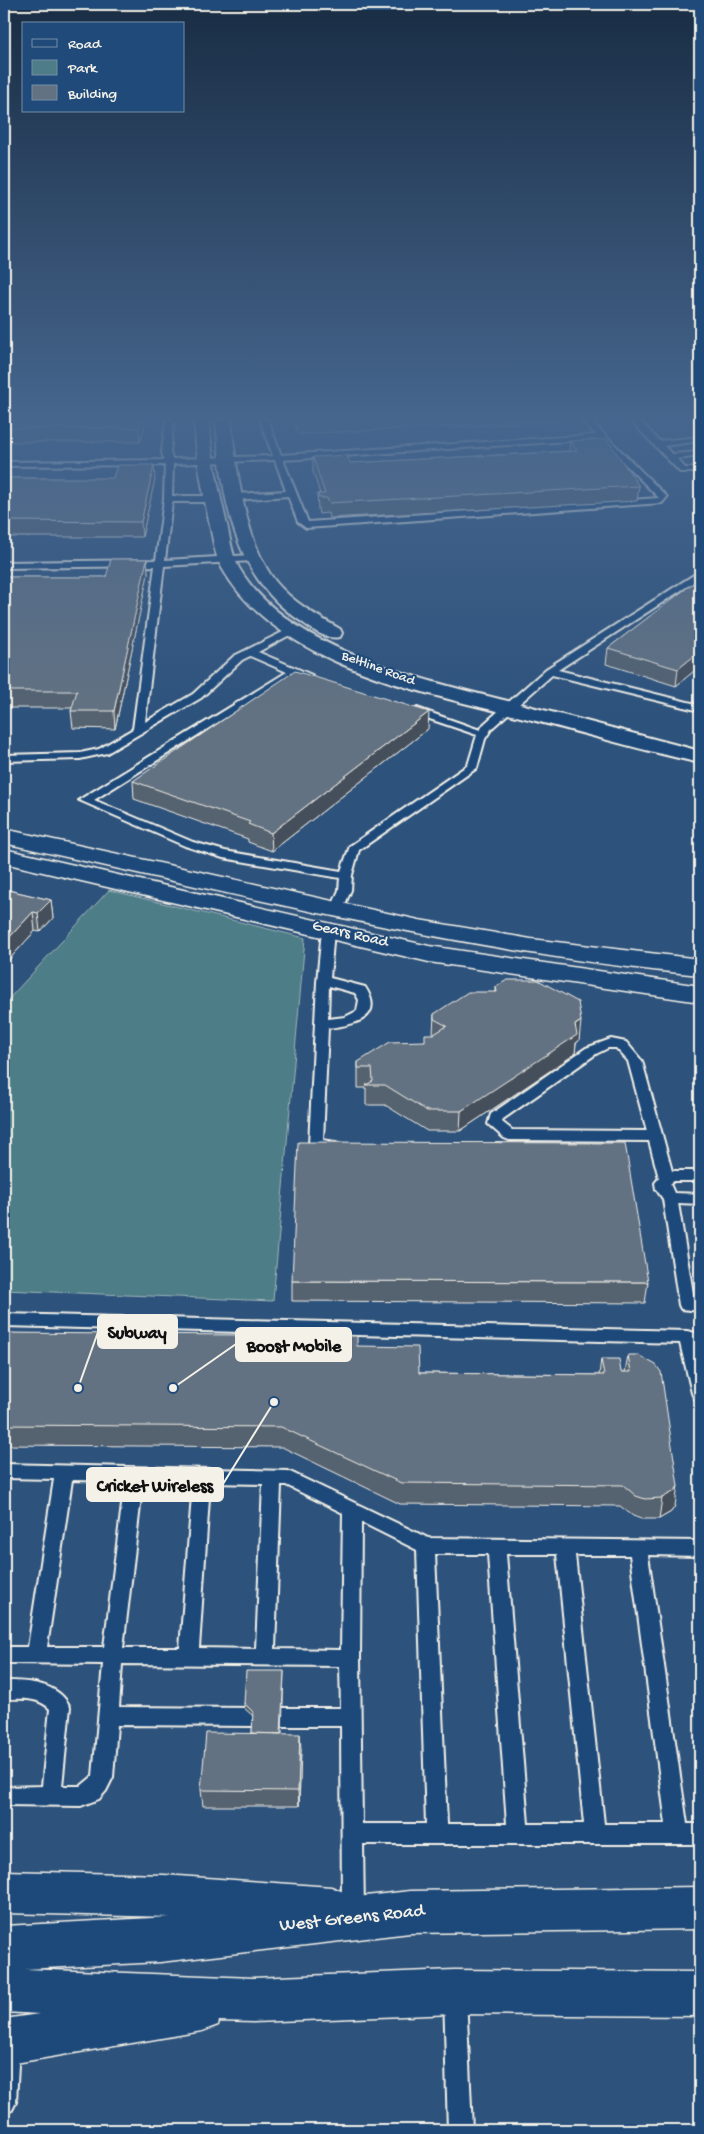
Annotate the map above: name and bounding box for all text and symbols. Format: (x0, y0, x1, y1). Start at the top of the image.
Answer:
legend (22, 22, 185, 112)
text: Road (68, 36, 102, 54)
text: Park (67, 60, 98, 78)
text: Building (67, 86, 117, 104)
street label: Beltline Road (338, 647, 419, 691)
street label: Gears Road (310, 917, 391, 953)
callout: Subway (98, 1315, 177, 1348)
text: Subway (107, 1324, 167, 1345)
callout: Boost Mobile (236, 1328, 351, 1361)
text: Boost Mobile (246, 1337, 342, 1358)
callout: Cricket Wireless (87, 1468, 223, 1501)
text: Cricket Wireless (96, 1477, 215, 1498)
street label: West Greens Road (278, 1900, 427, 1938)

